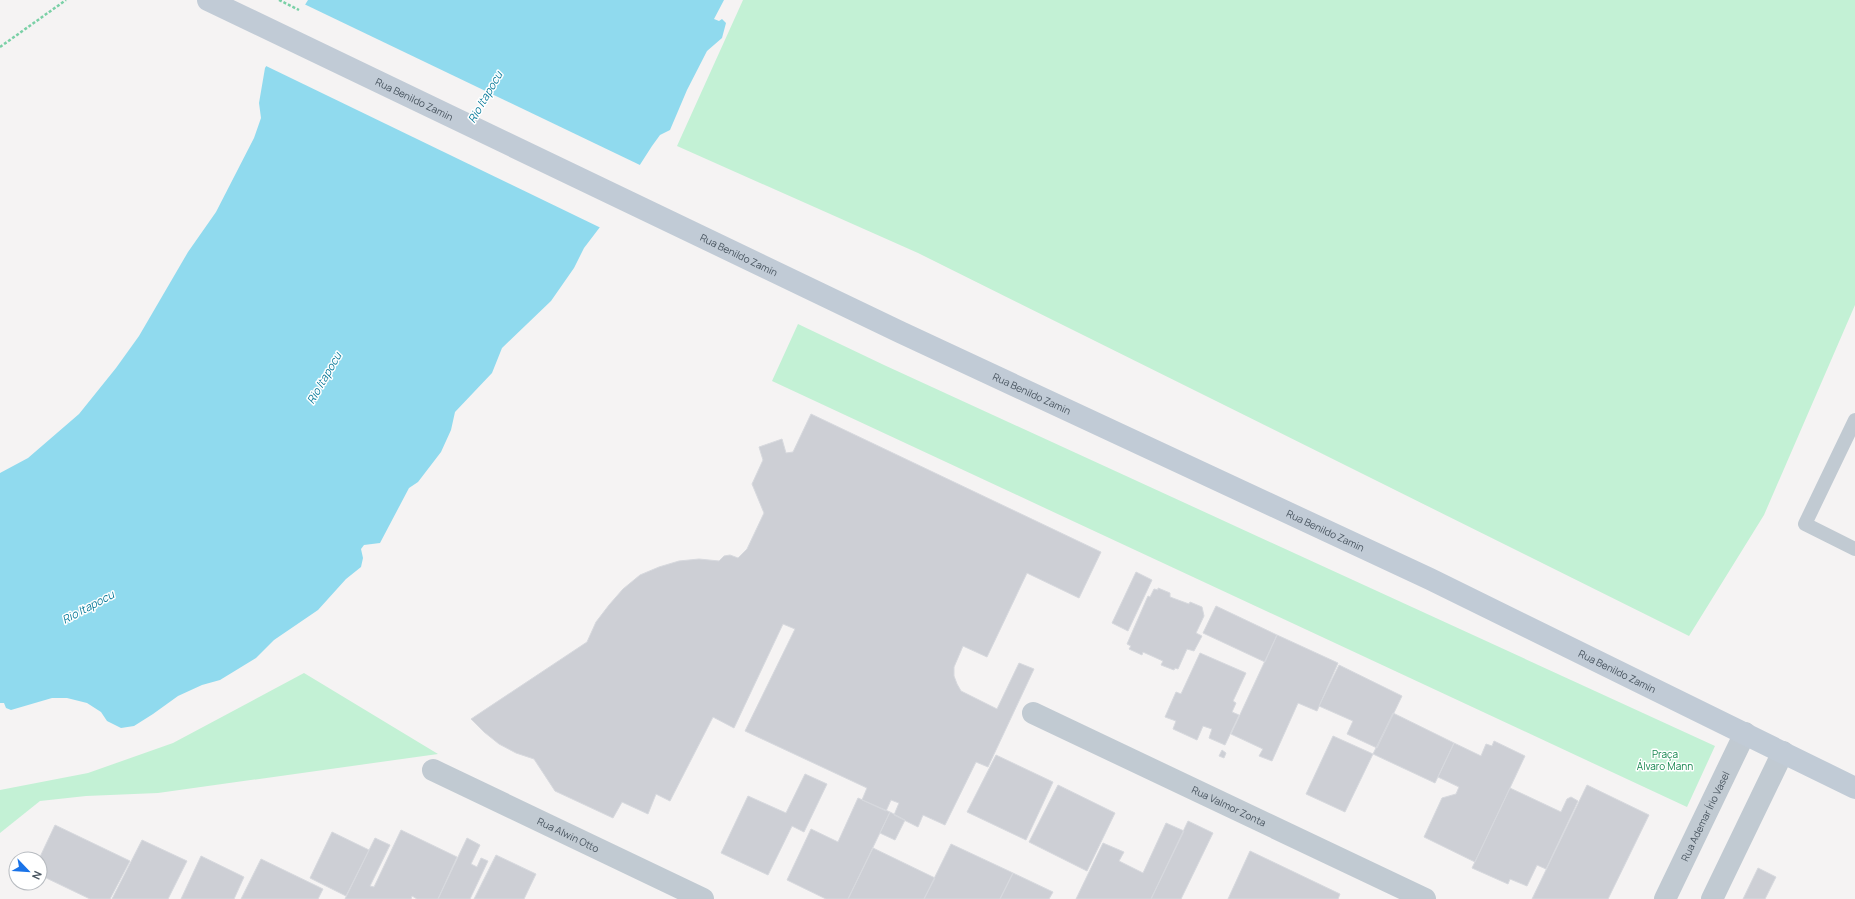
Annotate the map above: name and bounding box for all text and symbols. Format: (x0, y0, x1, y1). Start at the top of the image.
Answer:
water label: Rio Itapocu (464, 67, 506, 125)
street label: Rua Benildo Zamin (373, 74, 456, 124)
street label: Rua Benildo Zamin (698, 230, 780, 279)
water label: Rio Itapocu (303, 348, 345, 406)
street label: Rua Benildo Zamin (991, 369, 1073, 418)
street label: Rua Benildo Zamin (1284, 506, 1367, 555)
water label: Rio Itapocu (59, 586, 118, 627)
street label: Rua Benildo Zamin (1576, 646, 1658, 696)
park label: Praça Álvaro Mann (1637, 747, 1693, 773)
street label: Rua Ademar Írio Vasel (1677, 769, 1733, 863)
street label: Rua Valmor Zonta (1189, 782, 1269, 830)
street label: Rua Alwin Otto (535, 814, 602, 855)
north arrow (8, 851, 48, 891)
text: N (29, 869, 46, 882)

